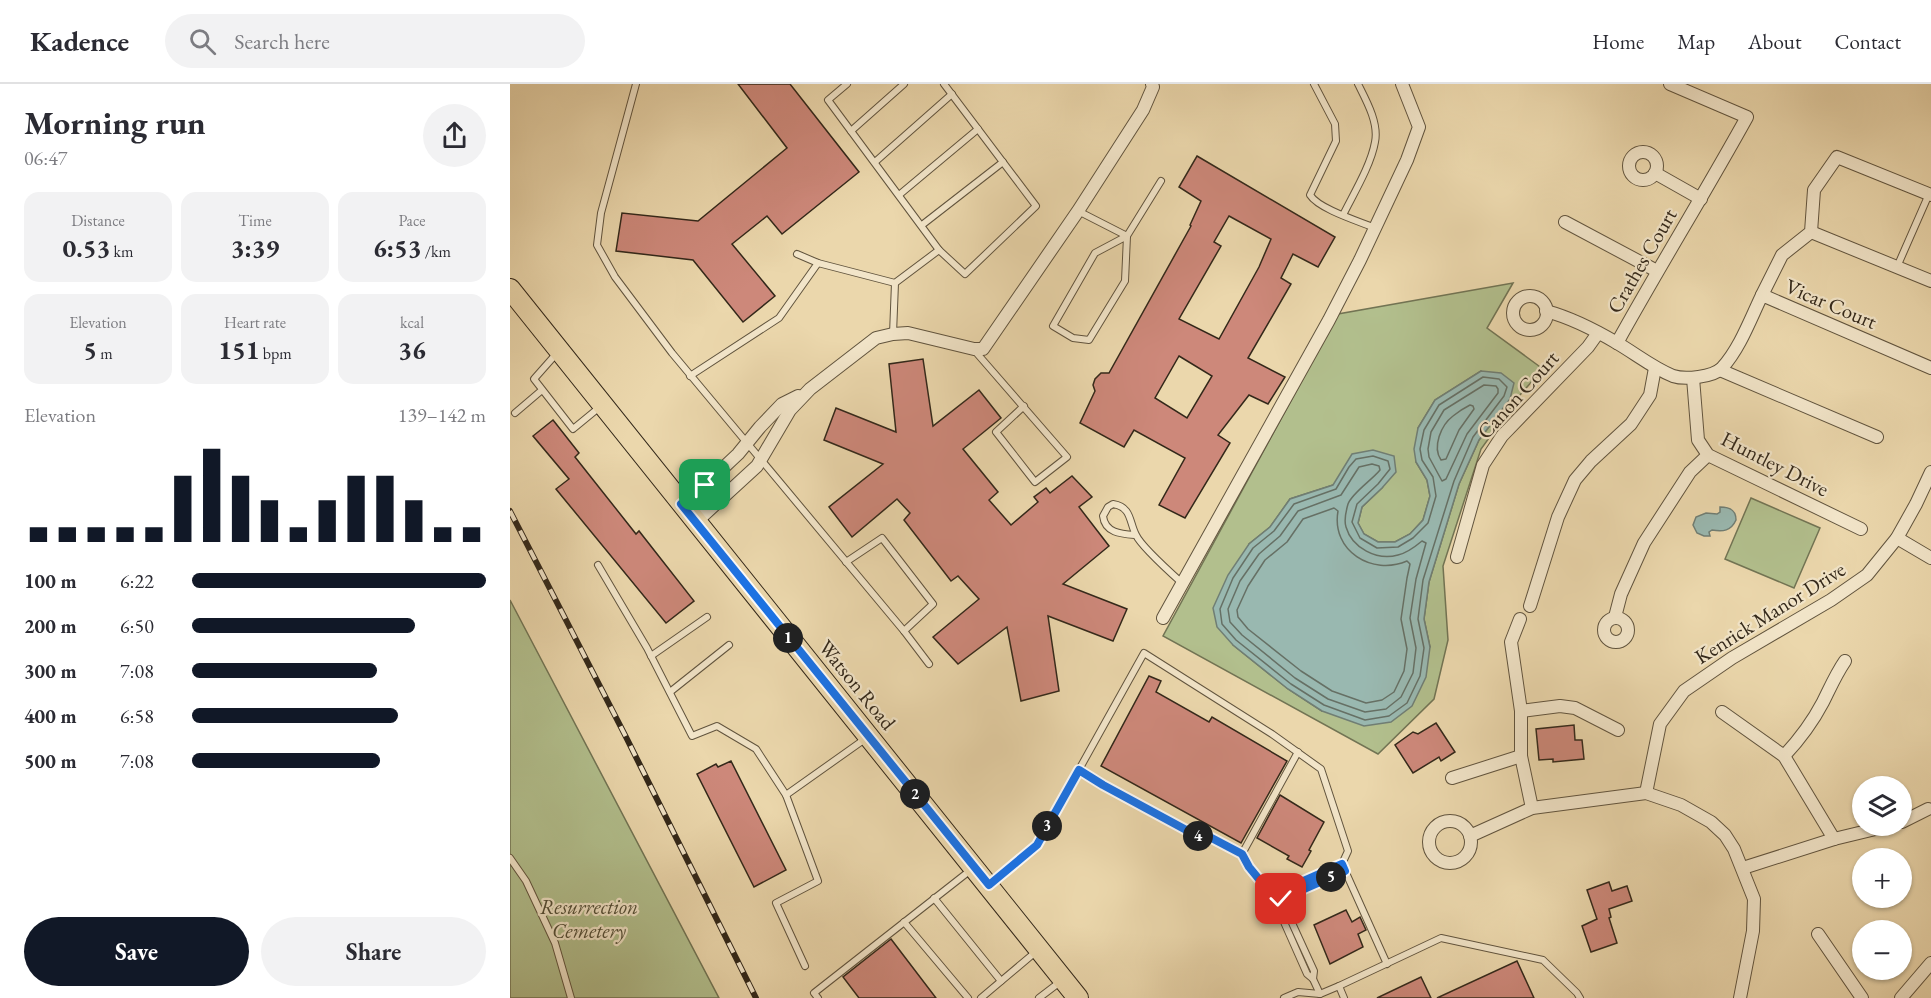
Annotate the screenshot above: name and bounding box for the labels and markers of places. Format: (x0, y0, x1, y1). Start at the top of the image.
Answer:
pin (679, 459, 730, 510)
pin: 1 (773, 623, 803, 653)
pin: 2 (900, 779, 930, 809)
pin: 3 (1032, 811, 1062, 841)
pin: 4 (1183, 821, 1213, 851)
pin: 5 (1316, 862, 1346, 892)
pin (1255, 873, 1306, 924)

